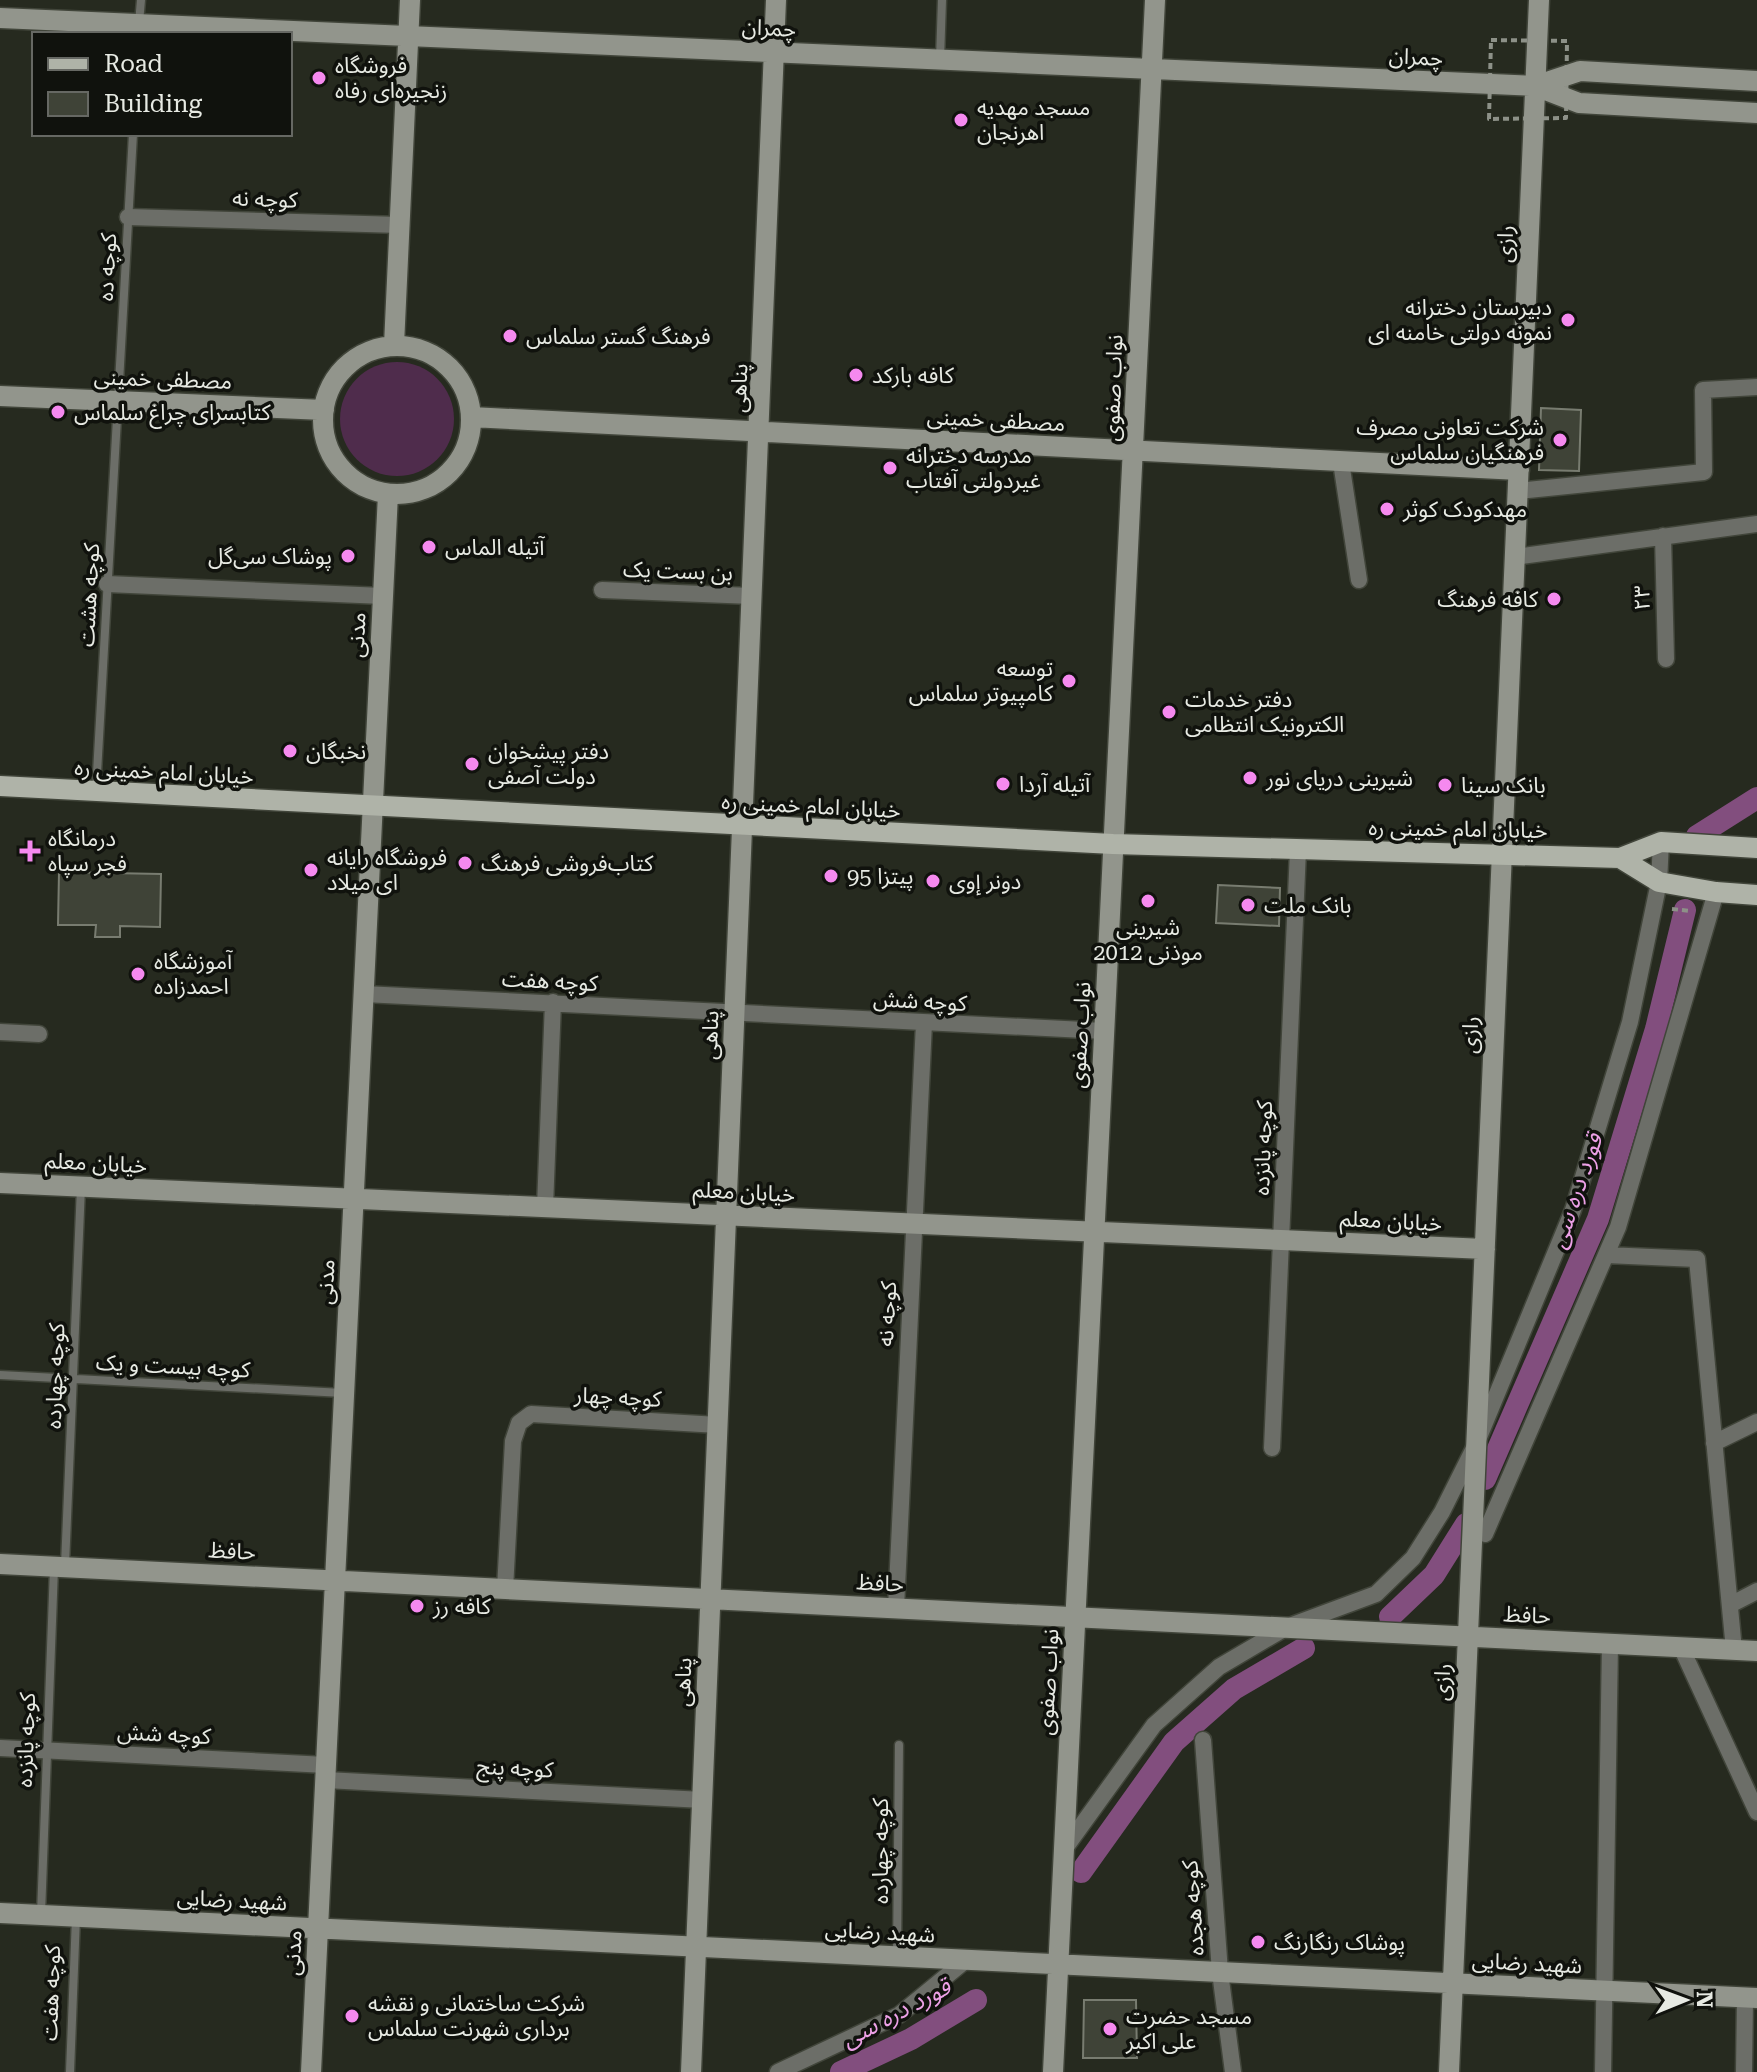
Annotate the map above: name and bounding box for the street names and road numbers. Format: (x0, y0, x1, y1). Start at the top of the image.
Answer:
street label: چمران (741, 14, 797, 44)
street label: چمران (1388, 43, 1444, 73)
street label: کوچه نه (232, 185, 299, 215)
street label: رازی (1492, 225, 1519, 263)
street label: کوچه ده (93, 231, 123, 302)
street label: نواب صفوی (1099, 334, 1127, 442)
street label: پناهی (726, 363, 755, 413)
street label: مصطفی خمینی (93, 364, 233, 394)
street label: مصطفی خمینی (926, 404, 1066, 436)
street label: کوچه هشت (74, 541, 106, 648)
street label: بن بست یک (623, 557, 733, 585)
street label: ۲۳ (1629, 585, 1655, 611)
street label: مدنی (343, 612, 371, 658)
street label: خیابان امام خمینی ره (74, 755, 254, 793)
street label: خیابان امام خمینی ره (721, 789, 901, 827)
street label: خیابان امام خمینی ره (1368, 815, 1548, 847)
street label: کوچه هفت (501, 966, 600, 998)
street label: نواب صفوی (1065, 981, 1095, 1089)
street label: کوچه شش (872, 986, 968, 1018)
street label: پناهی (697, 1010, 726, 1060)
street label: رازی (1457, 1016, 1484, 1054)
street label: کوچه پانزده (1249, 1099, 1279, 1196)
street label: خیابان معلم (44, 1148, 148, 1182)
street label: خیابان معلم (692, 1177, 796, 1211)
street label: خیابان معلم (1339, 1206, 1443, 1240)
street label: مدنی (312, 1259, 340, 1305)
street label: کوچه نه (873, 1280, 903, 1347)
street label: کوچه چهارده (41, 1322, 71, 1429)
street label: کوچه بیست و یک (95, 1349, 252, 1385)
street label: کوچه چهار (573, 1382, 663, 1414)
street label: حافظ (208, 1537, 256, 1565)
street label: حافظ (856, 1569, 904, 1597)
street label: حافظ (1503, 1601, 1551, 1629)
street label: نواب صفوی (1033, 1628, 1063, 1736)
street label: پناهی (670, 1657, 699, 1707)
street label: رازی (1429, 1663, 1456, 1701)
street label: کوچه پانزده (12, 1691, 42, 1788)
street label: کوچه شش (116, 1719, 212, 1751)
street label: کوچه پنج (476, 1754, 555, 1787)
street label: کوچه چهارده (868, 1797, 895, 1904)
street label: کوچه هجده (1177, 1858, 1211, 1957)
street label: شهید رضایی (176, 1885, 288, 1916)
street label: شهید رضایی (824, 1917, 936, 1948)
street label: مدنی (279, 1930, 307, 1976)
street label: کوچه هفت (37, 1944, 67, 2042)
street label: شهید رضایی (1471, 1948, 1583, 1979)

